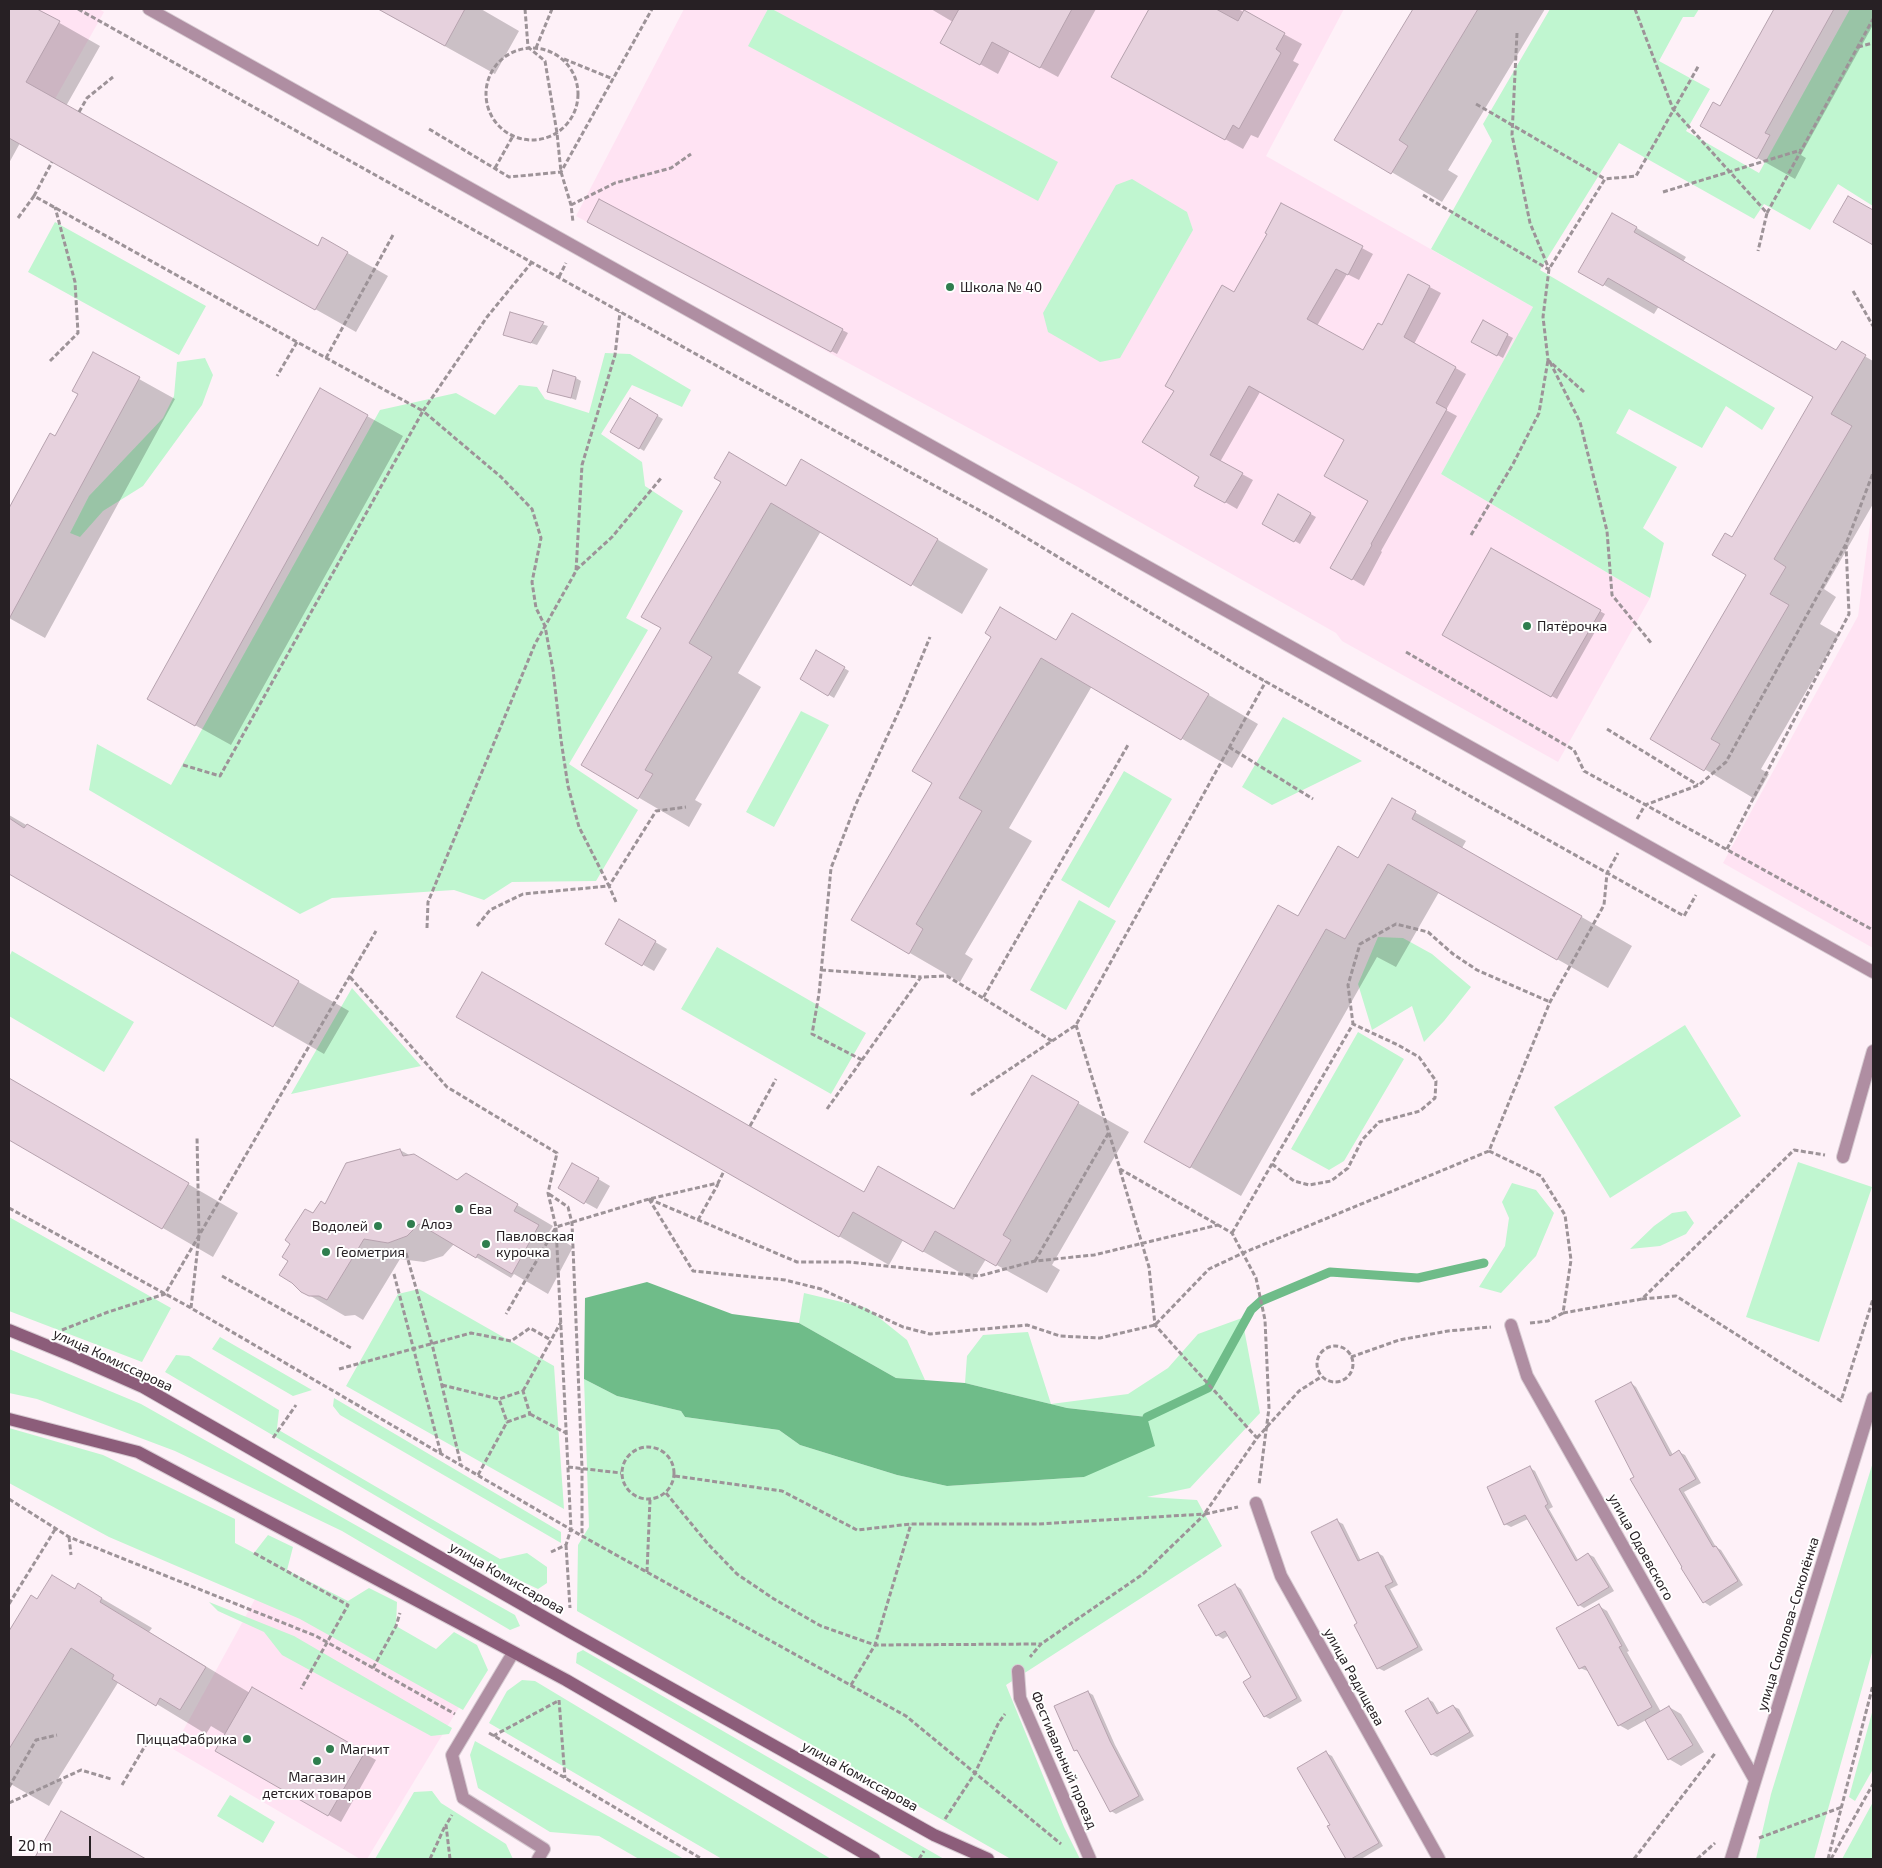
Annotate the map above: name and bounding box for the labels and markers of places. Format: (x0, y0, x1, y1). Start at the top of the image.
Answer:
place label: Школа № 40 (960, 279, 1042, 295)
marker: Школа № 40 (944, 281, 956, 293)
place label: Пятёрочка (1537, 618, 1607, 634)
marker: Пятёрочка (1521, 620, 1533, 632)
place label: Ева (469, 1201, 492, 1217)
marker: Ева (453, 1203, 465, 1215)
place label: Алоэ (421, 1216, 453, 1232)
place label: Водолей (312, 1218, 368, 1234)
marker: Алоэ (405, 1218, 417, 1230)
marker: Водолей (372, 1220, 384, 1232)
place label: Павловская курочка (496, 1228, 574, 1260)
marker: Павловская курочка (480, 1238, 492, 1250)
place label: Геометрия (336, 1244, 405, 1260)
marker: Геометрия (320, 1246, 332, 1258)
place label: ПиццаФабрика (136, 1731, 237, 1747)
marker: ПиццаФабрика (241, 1733, 253, 1745)
place label: Магнит (340, 1741, 390, 1757)
marker: Магнит (324, 1743, 336, 1755)
marker: Магазин детских товаров (311, 1755, 323, 1767)
place label: Магазин детских товаров (262, 1769, 372, 1801)

